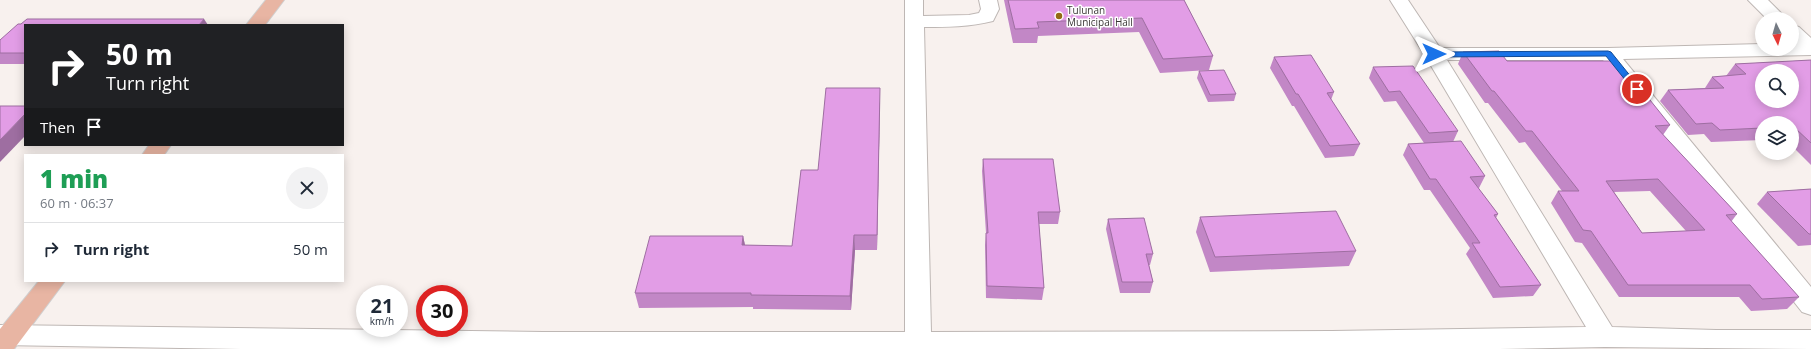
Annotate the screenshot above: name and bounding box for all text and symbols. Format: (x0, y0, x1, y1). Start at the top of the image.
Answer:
place label: Tulunan Municipal Hall (1067, 3, 1133, 29)
marker: Tulunan Municipal Hall (1054, 11, 1064, 21)
north arrow (1755, 12, 1799, 56)
map controls (1755, 12, 1799, 160)
position arrow (1413, 33, 1455, 75)
text: 50 m (106, 35, 173, 73)
icon: right (40, 40, 92, 92)
button: search (1755, 64, 1799, 108)
text: Turn right (106, 71, 189, 95)
pin (1620, 72, 1654, 106)
icon: arrive (1626, 78, 1648, 100)
icon: arrive (83, 116, 105, 138)
button: layers (1755, 116, 1799, 160)
text: Then (40, 117, 75, 137)
text: 1 min (40, 162, 108, 195)
button: close (286, 167, 328, 209)
text: 60 m · 06:37 (40, 194, 114, 212)
icon: right (40, 238, 62, 260)
text: Turn right (74, 239, 149, 259)
text: 50 m (293, 239, 328, 259)
speed limit sign: 30 (416, 285, 468, 337)
text: 21 (371, 292, 393, 319)
text: km/h (370, 314, 394, 328)

